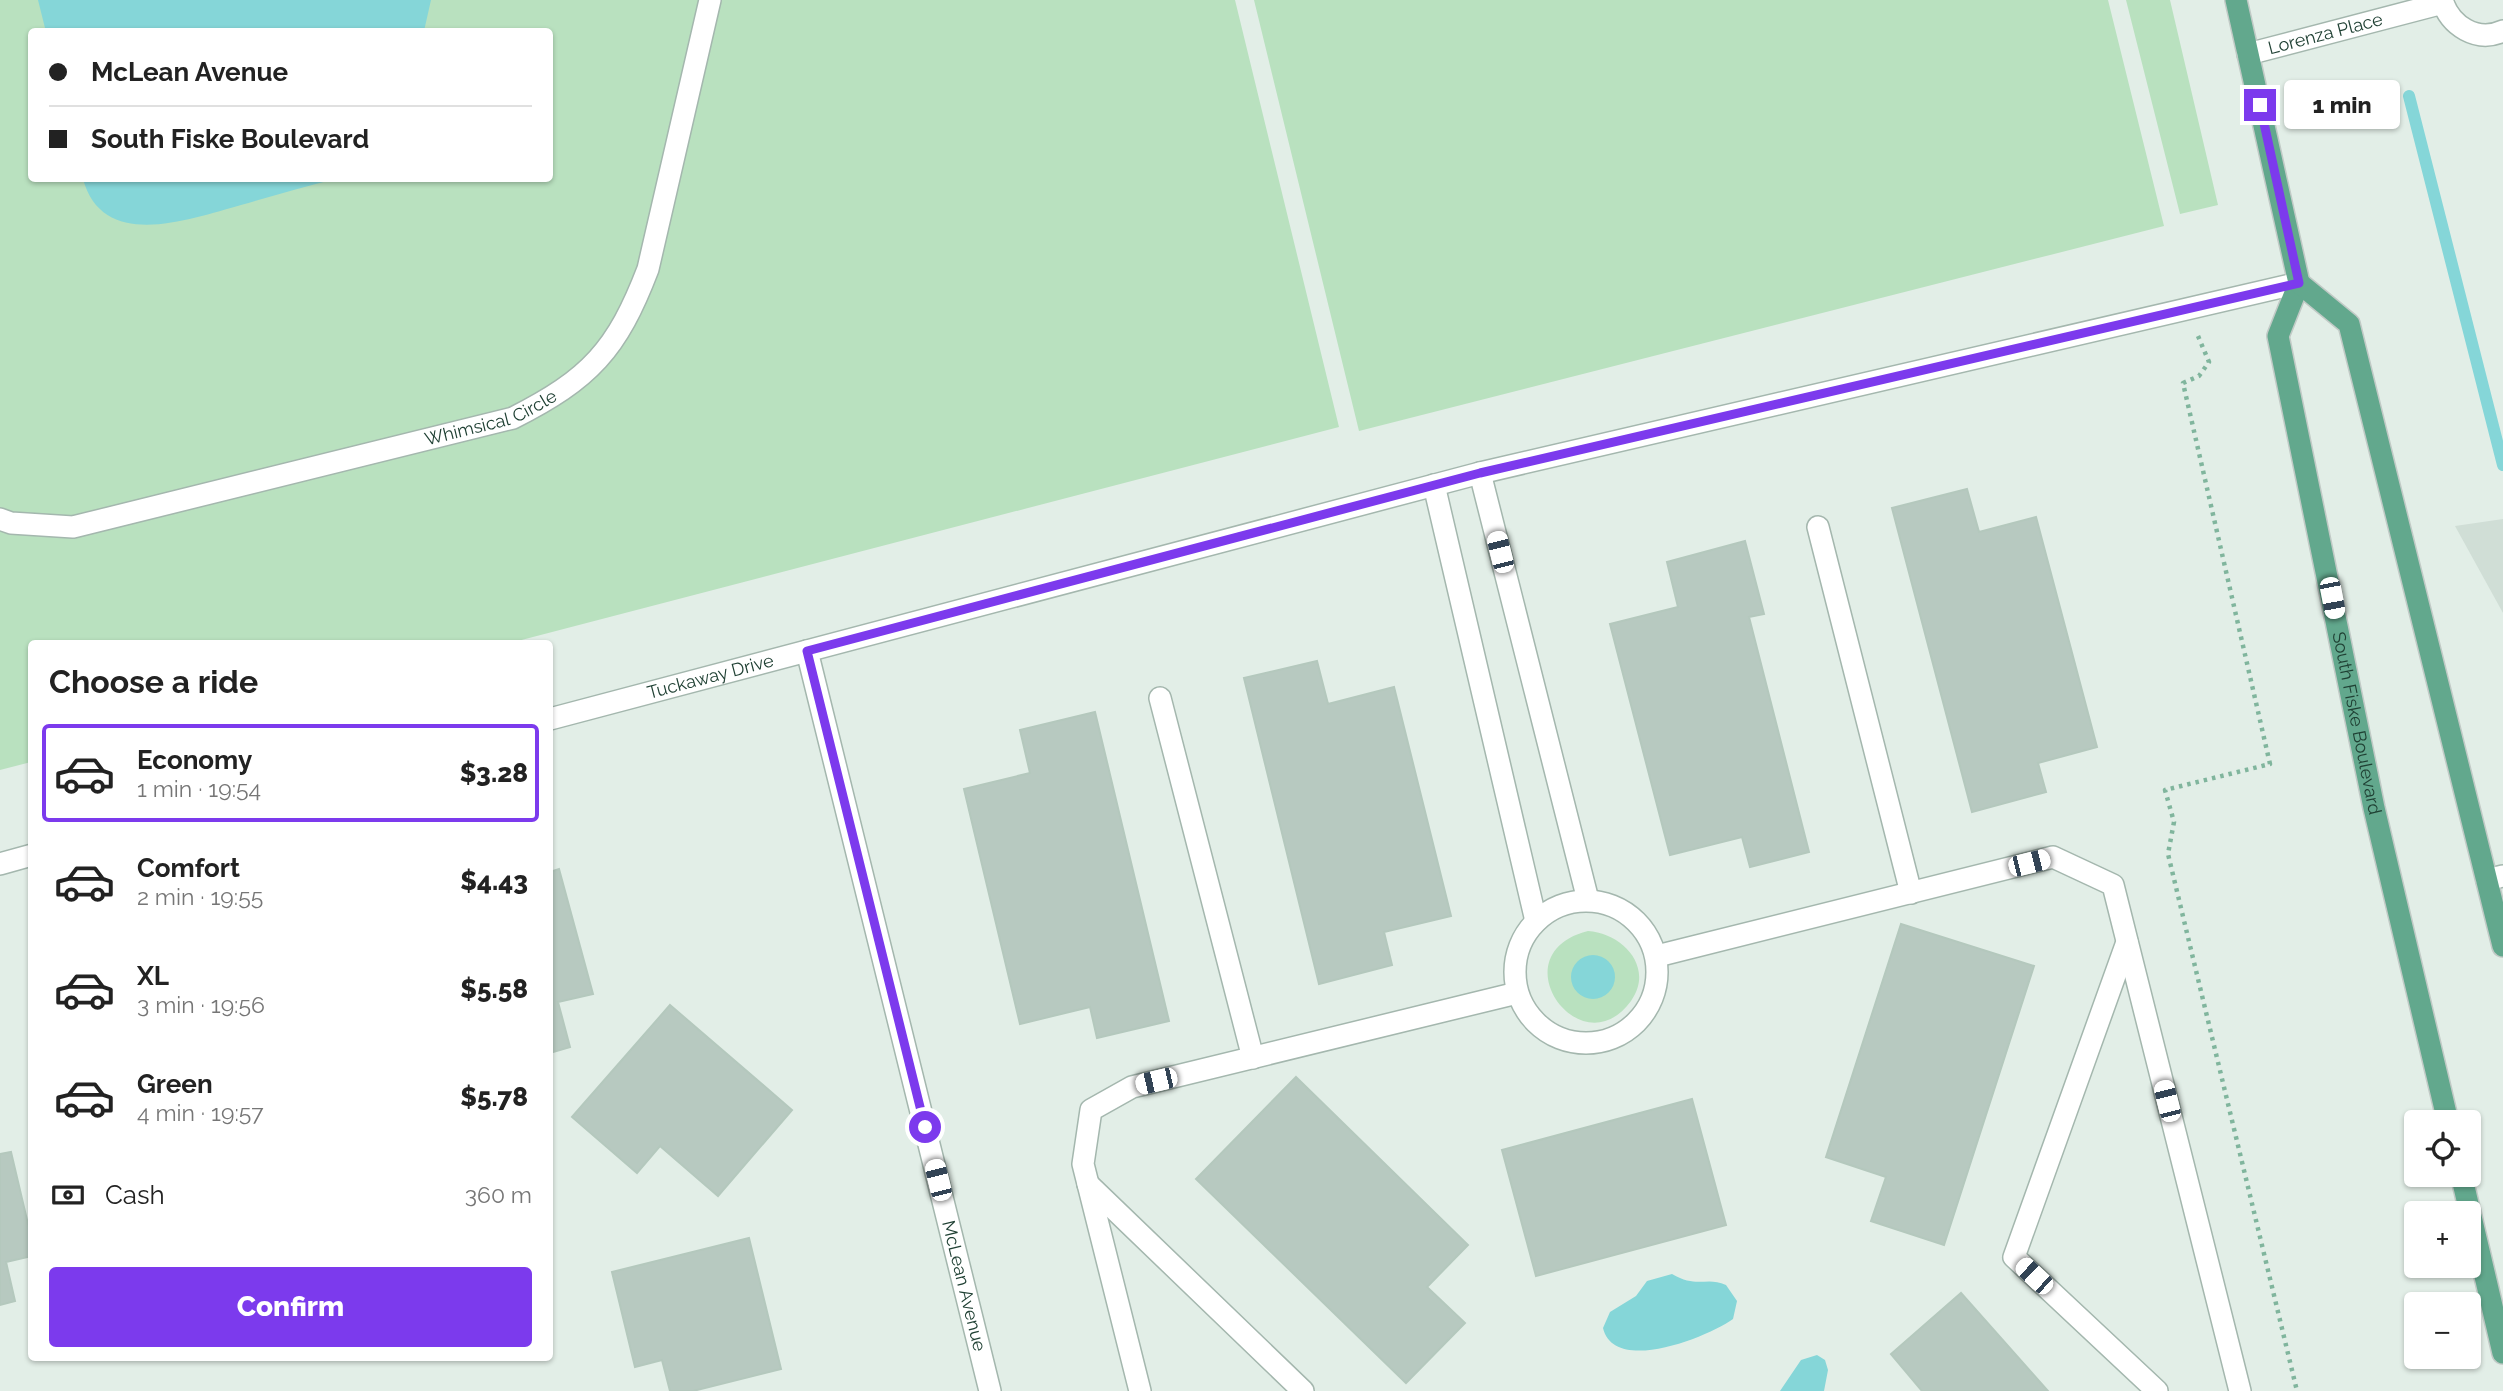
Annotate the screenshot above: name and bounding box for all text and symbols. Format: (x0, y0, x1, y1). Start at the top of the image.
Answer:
street label: Lorenza Place (2266, 8, 2385, 58)
text: McLean Avenue (91, 57, 288, 87)
callout: 1 min (2284, 80, 2400, 130)
route end (2244, 89, 2276, 121)
text: 1 min (2312, 91, 2372, 118)
text: South Fiske Boulevard (91, 124, 369, 154)
street label: Whimsical Circle (422, 385, 561, 449)
car (1485, 529, 1516, 575)
car (2318, 575, 2347, 621)
street label: South Fiske Boulevard (2328, 630, 2386, 817)
street label: Tuckaway Drive (645, 649, 776, 703)
text: Choose a ride (49, 663, 258, 700)
icon: car (53, 742, 116, 805)
text: Economy (137, 745, 252, 775)
text: $3.28 (460, 758, 528, 788)
text: 1 min · 19:54 (137, 775, 261, 802)
car (2007, 848, 2052, 878)
icon: car (53, 850, 116, 913)
text: Comfort (137, 853, 240, 883)
text: $4.43 (460, 866, 528, 896)
text: 2 min · 19:55 (137, 883, 263, 910)
icon: car (53, 958, 116, 1021)
text: XL (137, 961, 169, 991)
text: $5.58 (460, 974, 528, 1004)
text: 3 min · 19:56 (137, 991, 265, 1018)
icon: car (53, 1066, 116, 1129)
car (1134, 1066, 1179, 1096)
text: Green (137, 1069, 213, 1099)
car (2152, 1078, 2183, 1124)
text: $5.78 (460, 1082, 528, 1112)
text: 4 min · 19:57 (137, 1099, 263, 1126)
map controls (2404, 1110, 2481, 1369)
button: locate (2404, 1110, 2481, 1187)
route start (909, 1111, 941, 1143)
car (923, 1157, 954, 1203)
icon: cash (49, 1176, 87, 1214)
text: Cash (105, 1180, 165, 1210)
text: 360 m (465, 1181, 532, 1208)
button: + (2404, 1201, 2481, 1278)
street label: McLean Avenue (938, 1218, 991, 1354)
car (2012, 1254, 2057, 1298)
button: Confirm (49, 1267, 532, 1347)
button: − (2404, 1292, 2481, 1369)

